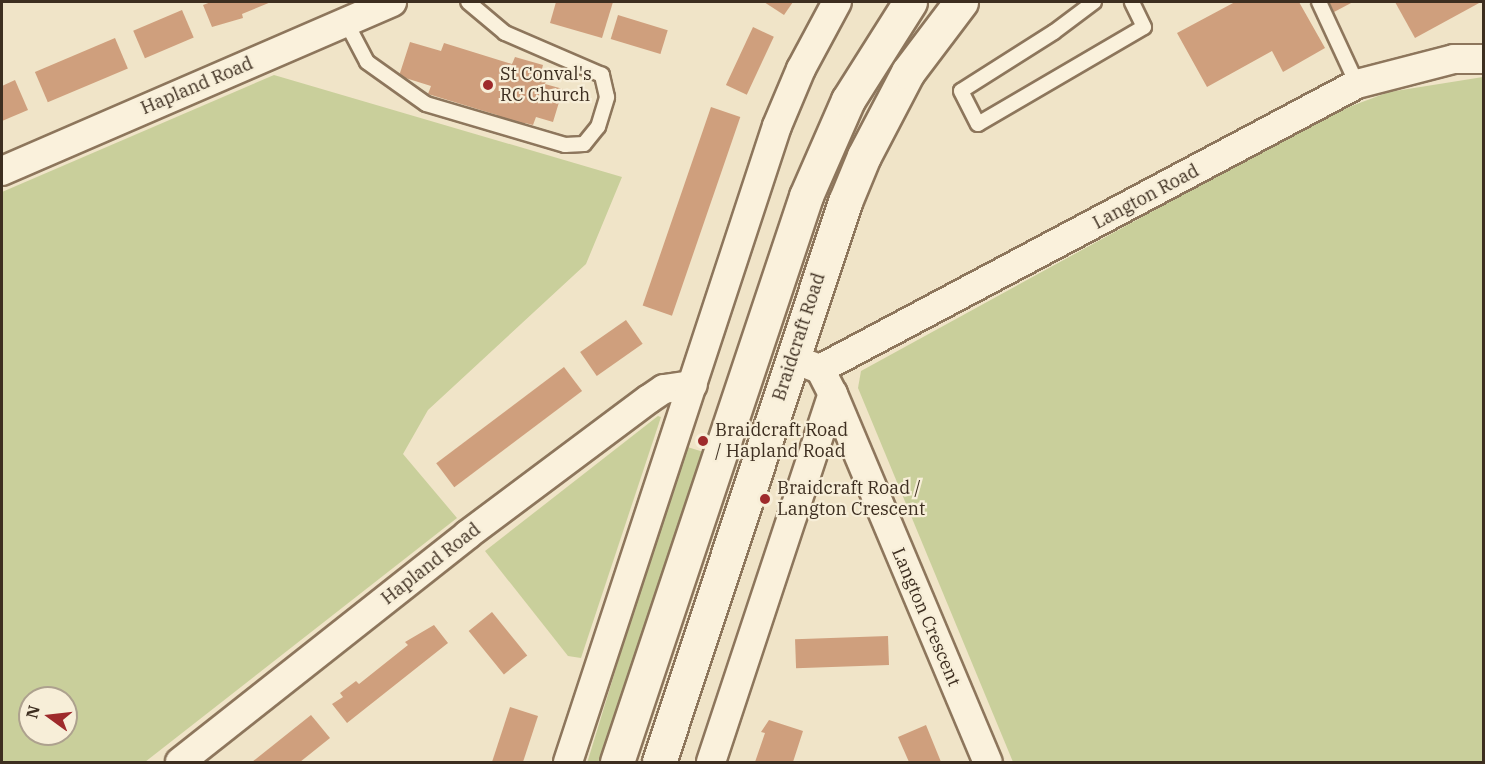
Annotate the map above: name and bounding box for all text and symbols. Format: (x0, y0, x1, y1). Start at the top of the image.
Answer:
street label: Hapland Road (138, 53, 256, 119)
place label: St Conval's RC Church (500, 64, 592, 106)
marker: St Conval's RC Church (481, 78, 495, 92)
street label: Langton Road (1089, 160, 1203, 234)
street label: Braidcraft Road (768, 270, 830, 404)
place label: Braidcraft Road / Hapland Road (715, 420, 848, 462)
marker: Braidcraft Road / Hapland Road (696, 434, 710, 448)
place label: Braidcraft Road / Langton Crescent (777, 478, 925, 520)
marker: Braidcraft Road / Langton Crescent (758, 492, 772, 506)
street label: Hapland Road (377, 519, 485, 609)
street label: Langton Crescent (887, 544, 965, 690)
north arrow (18, 686, 78, 746)
text: N (21, 703, 44, 721)

